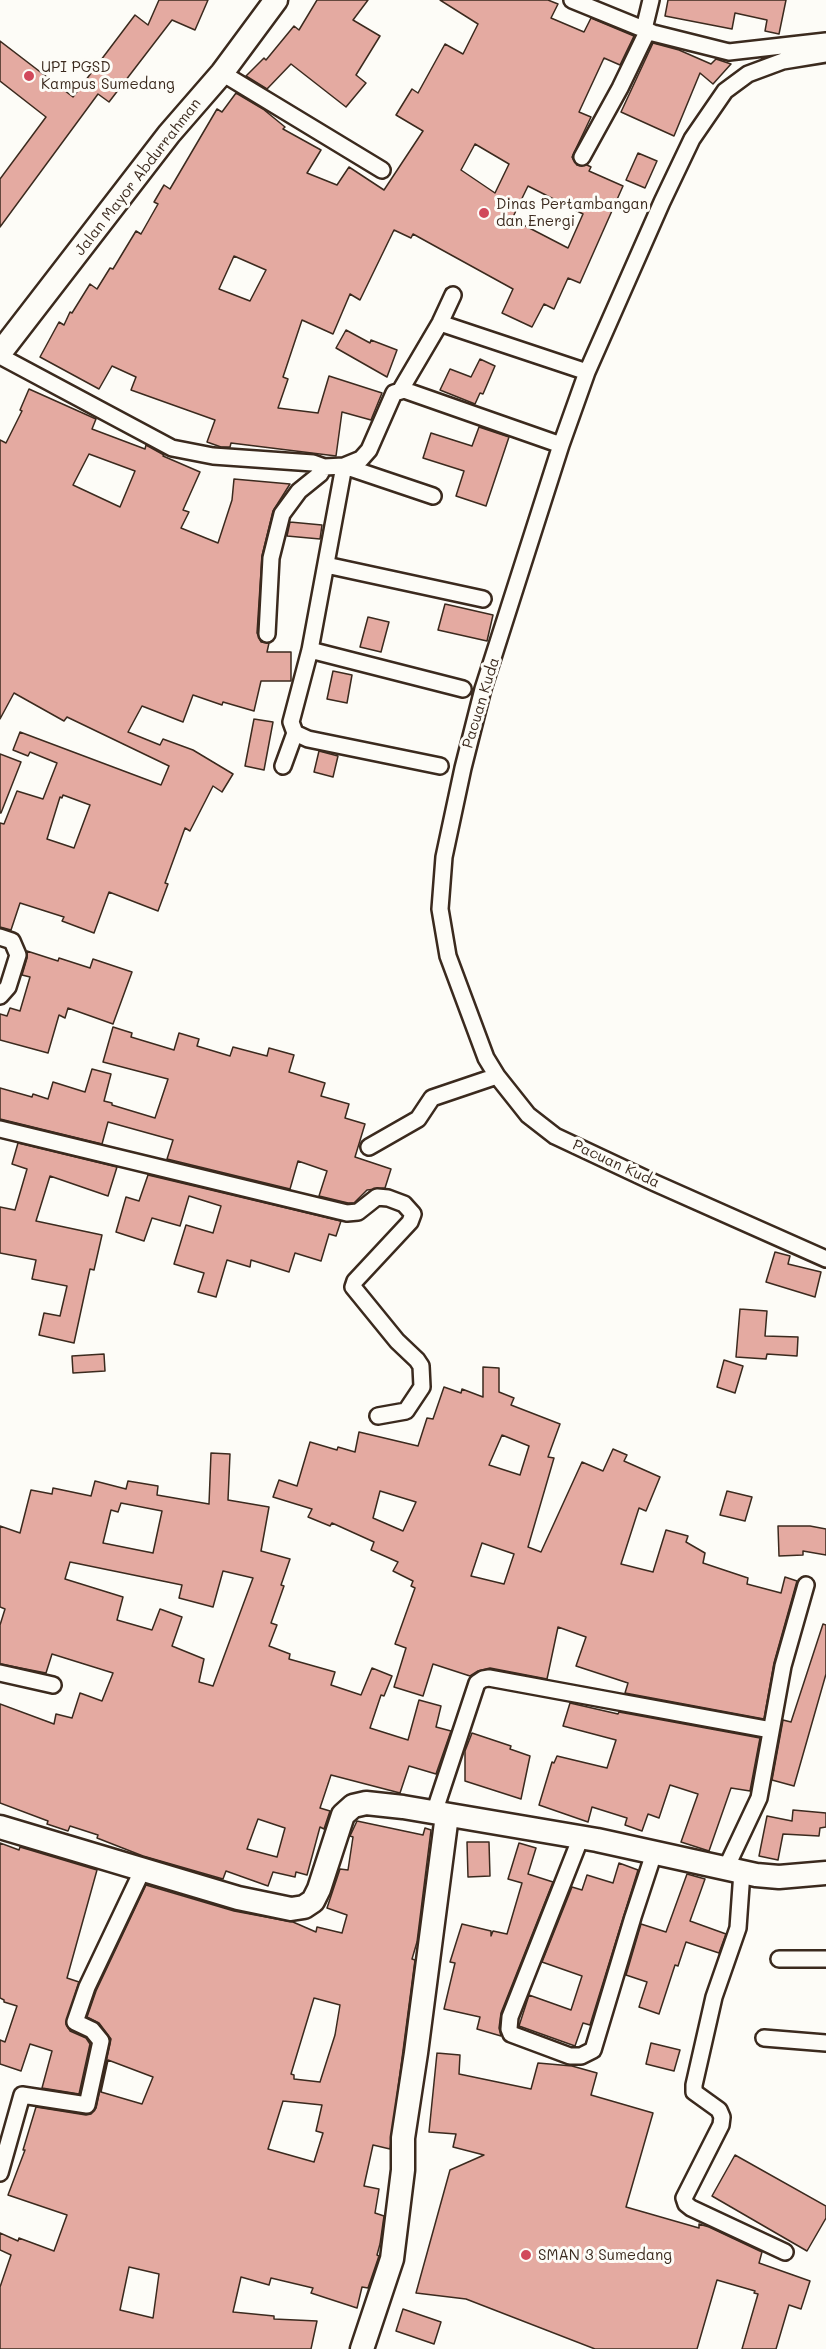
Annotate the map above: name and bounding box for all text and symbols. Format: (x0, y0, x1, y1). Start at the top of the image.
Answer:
place label: UPI PGSD Kampus Sumedang (41, 58, 175, 93)
marker: UPI PGSD Kampus Sumedang (22, 69, 36, 83)
street label: Jalan Mayor Abdurrahman (71, 95, 205, 259)
place label: Dinas Pertambangan dan Energi (496, 195, 648, 230)
marker: Dinas Pertambangan dan Energi (477, 206, 491, 220)
street label: Pacuan Kuda (459, 655, 503, 751)
street label: Pacuan Kuda (570, 1136, 662, 1192)
place label: SMAN 3 Sumedang (538, 2246, 672, 2264)
marker: SMAN 3 Sumedang (519, 2248, 533, 2262)

